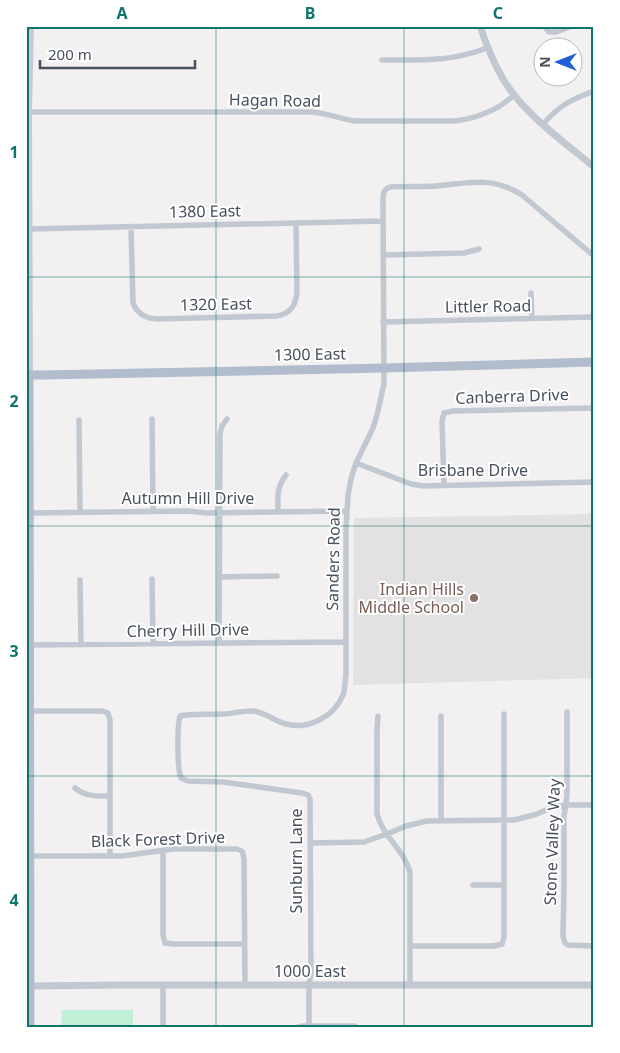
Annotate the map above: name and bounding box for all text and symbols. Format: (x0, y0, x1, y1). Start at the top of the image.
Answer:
text: A (116, 2, 128, 24)
text: B (305, 2, 315, 24)
text: C (493, 2, 503, 24)
scale bar (40, 38, 195, 70)
north arrow (532, 38, 582, 88)
text: 200 m (48, 44, 92, 64)
text: N (535, 56, 554, 68)
street label: Hagan Road (229, 88, 321, 112)
text: 1 (9, 141, 19, 163)
street label: 1380 East (169, 199, 241, 223)
street label: 1320 East (180, 292, 252, 316)
street label: Littler Road (445, 294, 531, 318)
street label: 1300 East (274, 342, 346, 366)
street label: Canberra Drive (455, 383, 569, 409)
text: 2 (9, 390, 19, 412)
street label: Brisbane Drive (418, 459, 528, 481)
street label: Autumn Hill Drive (122, 487, 254, 509)
street label: Sanders Road (321, 507, 345, 611)
place label: Indian Hills Middle School (359, 578, 464, 618)
marker: Indian Hills Middle School (468, 592, 480, 604)
street label: Cherry Hill Drive (127, 618, 249, 642)
text: 3 (9, 640, 19, 662)
street label: Stone Valley Way (539, 778, 565, 906)
street label: Sunburn Lane (285, 808, 307, 914)
street label: Black Forest Drive (90, 826, 226, 852)
text: 4 (9, 889, 19, 911)
street label: 1000 East (274, 960, 346, 982)

